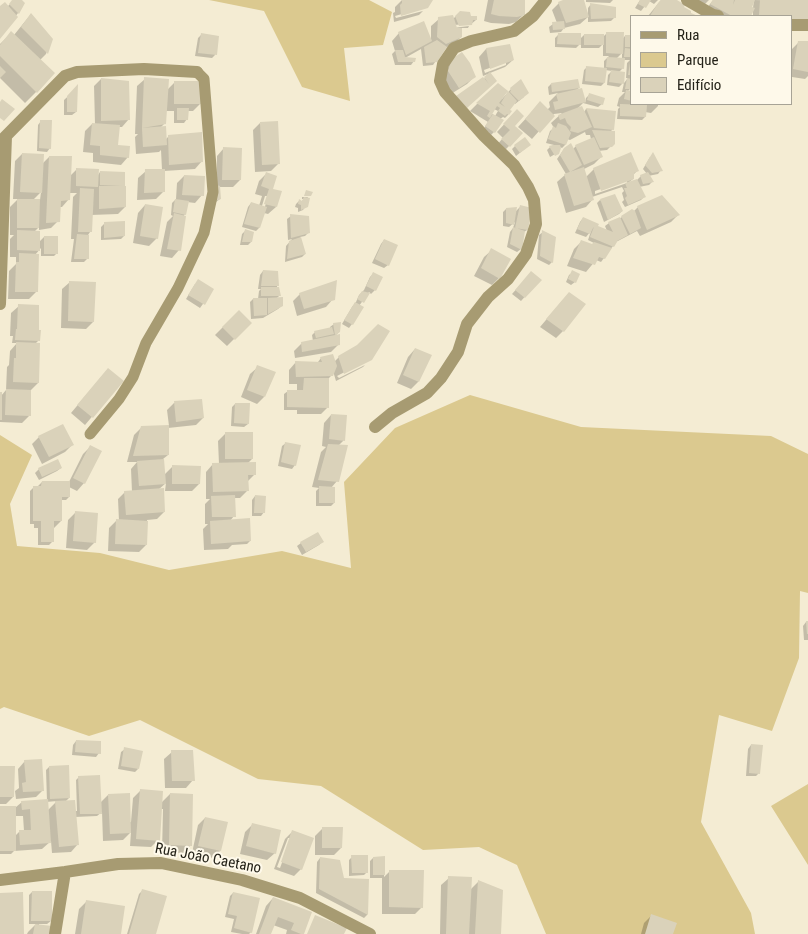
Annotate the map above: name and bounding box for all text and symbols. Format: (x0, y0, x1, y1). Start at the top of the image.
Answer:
legend (630, 15, 793, 105)
text: Rua (677, 26, 699, 44)
text: Parque (677, 51, 719, 69)
text: Edifício (677, 76, 721, 94)
street label: Rua João Caetano (153, 840, 263, 878)

